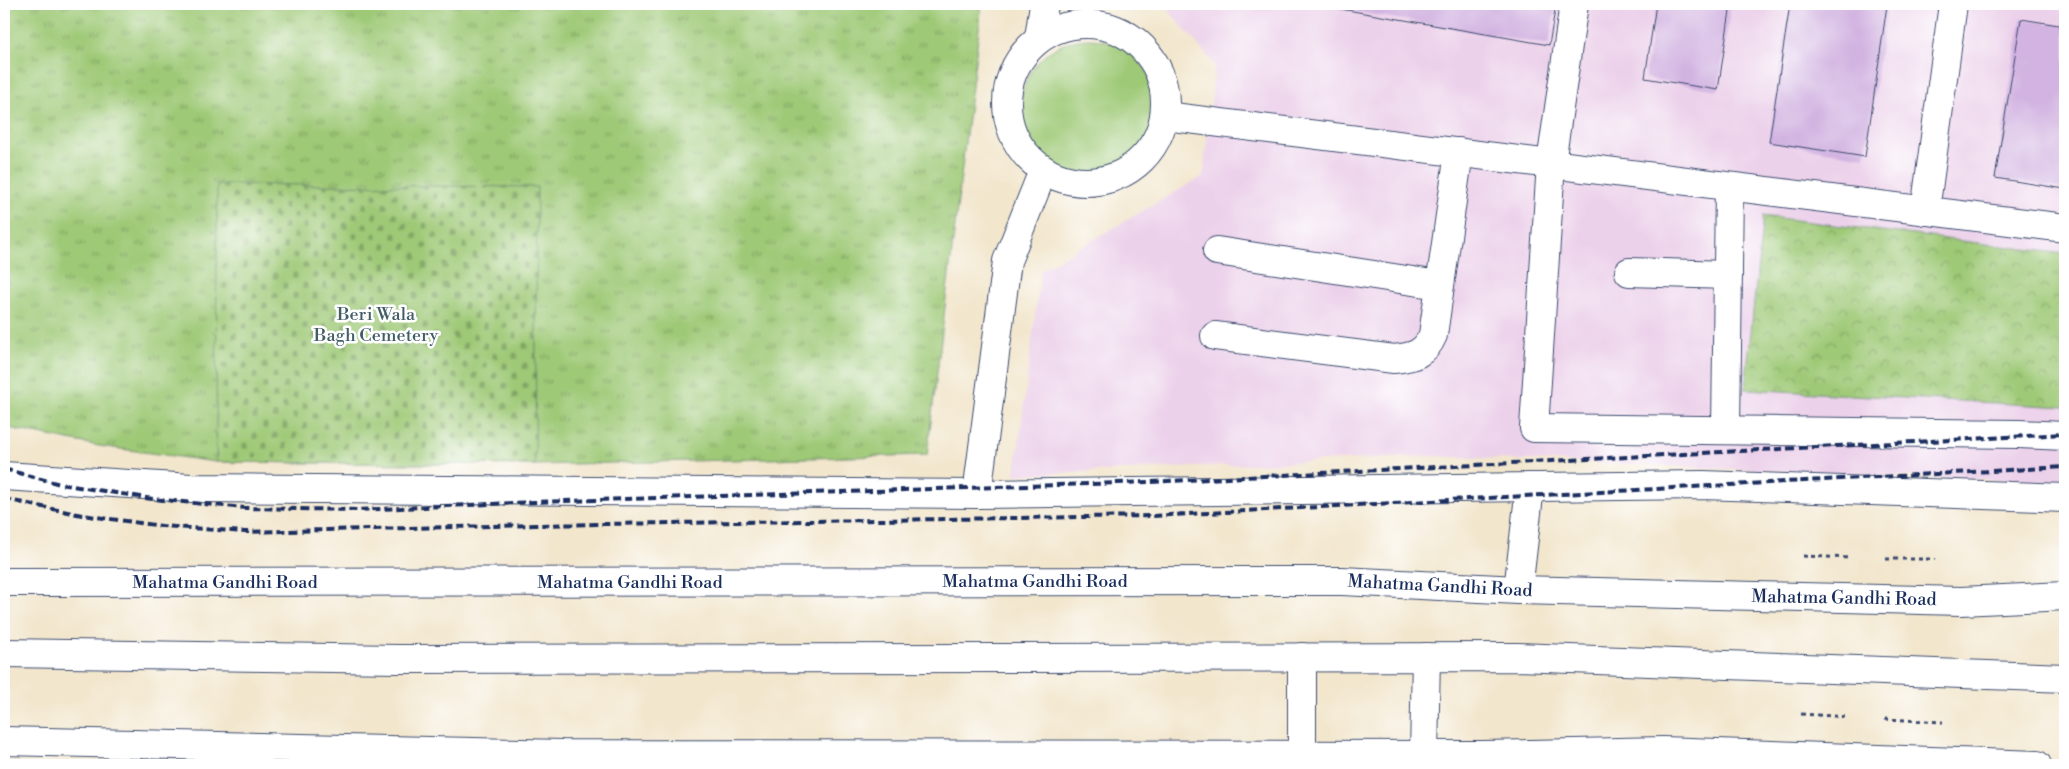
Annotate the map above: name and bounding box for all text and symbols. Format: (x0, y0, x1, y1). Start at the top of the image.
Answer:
park label: Beri Wala Bagh Cemetery (313, 303, 438, 347)
street label: Mahatma Gandhi Road (942, 570, 1128, 593)
street label: Mahatma Gandhi Road (1347, 570, 1534, 602)
street label: Mahatma Gandhi Road (132, 571, 318, 594)
street label: Mahatma Gandhi Road (537, 571, 723, 594)
street label: Mahatma Gandhi Road (1751, 585, 1938, 611)

